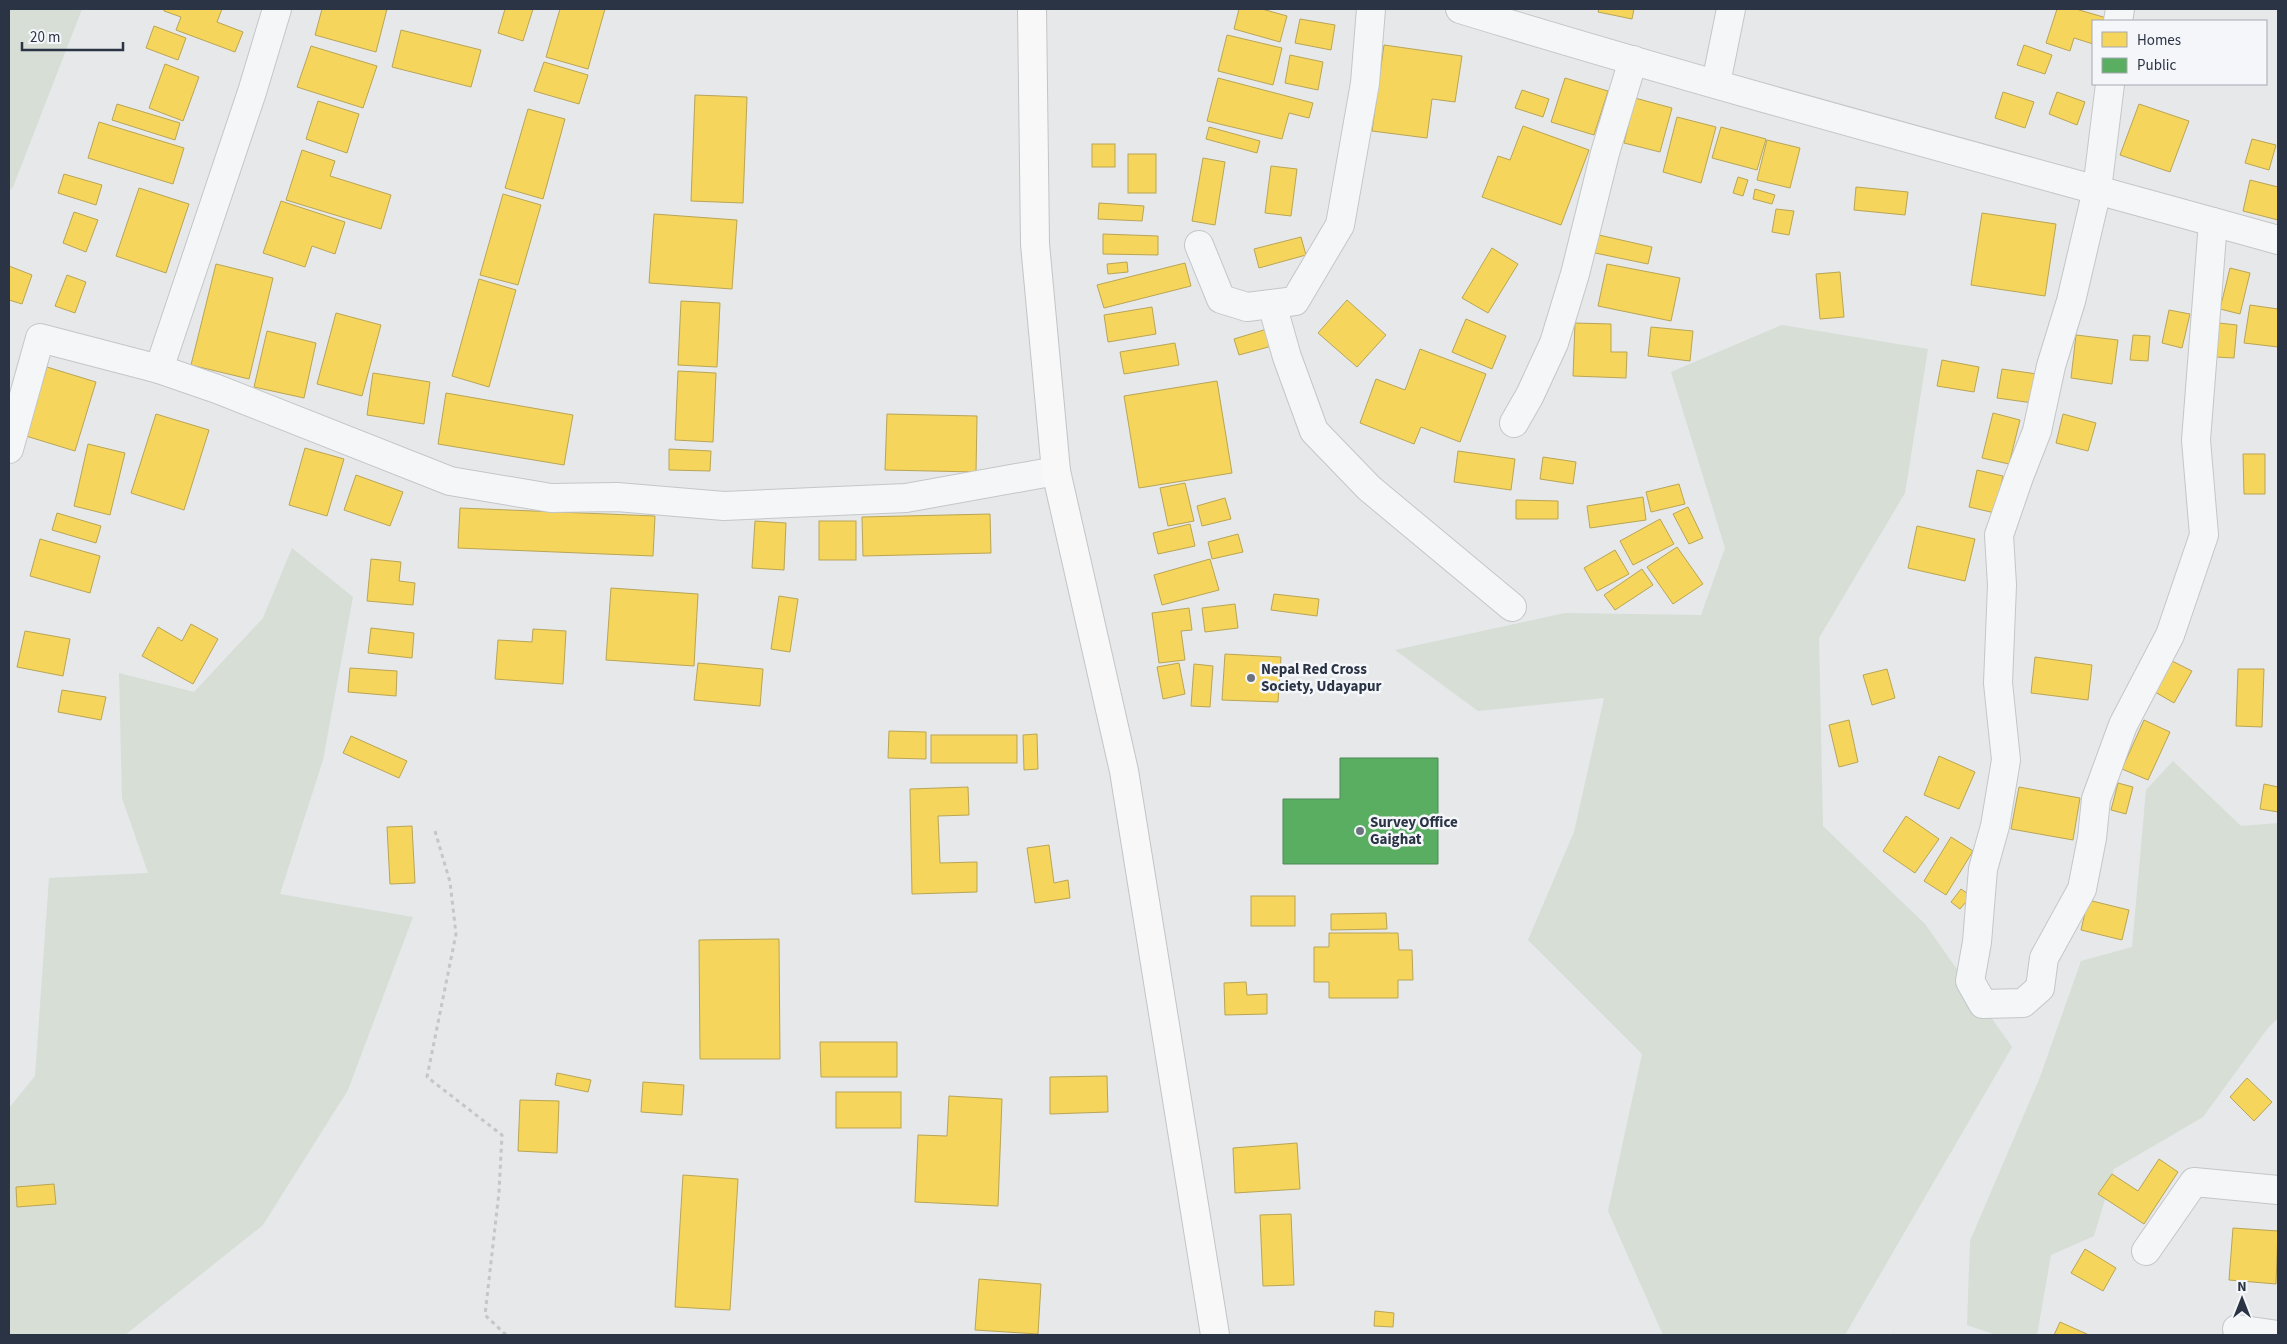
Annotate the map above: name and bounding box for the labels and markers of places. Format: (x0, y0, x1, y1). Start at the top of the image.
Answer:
place label: Nepal Red Cross Society, Udayapur (1261, 659, 1382, 697)
marker: Nepal Red Cross Society, Udayapur (1245, 672, 1257, 684)
place label: Survey Office Gaighat (1370, 812, 1458, 850)
marker: Survey Office Gaighat (1354, 825, 1366, 837)

